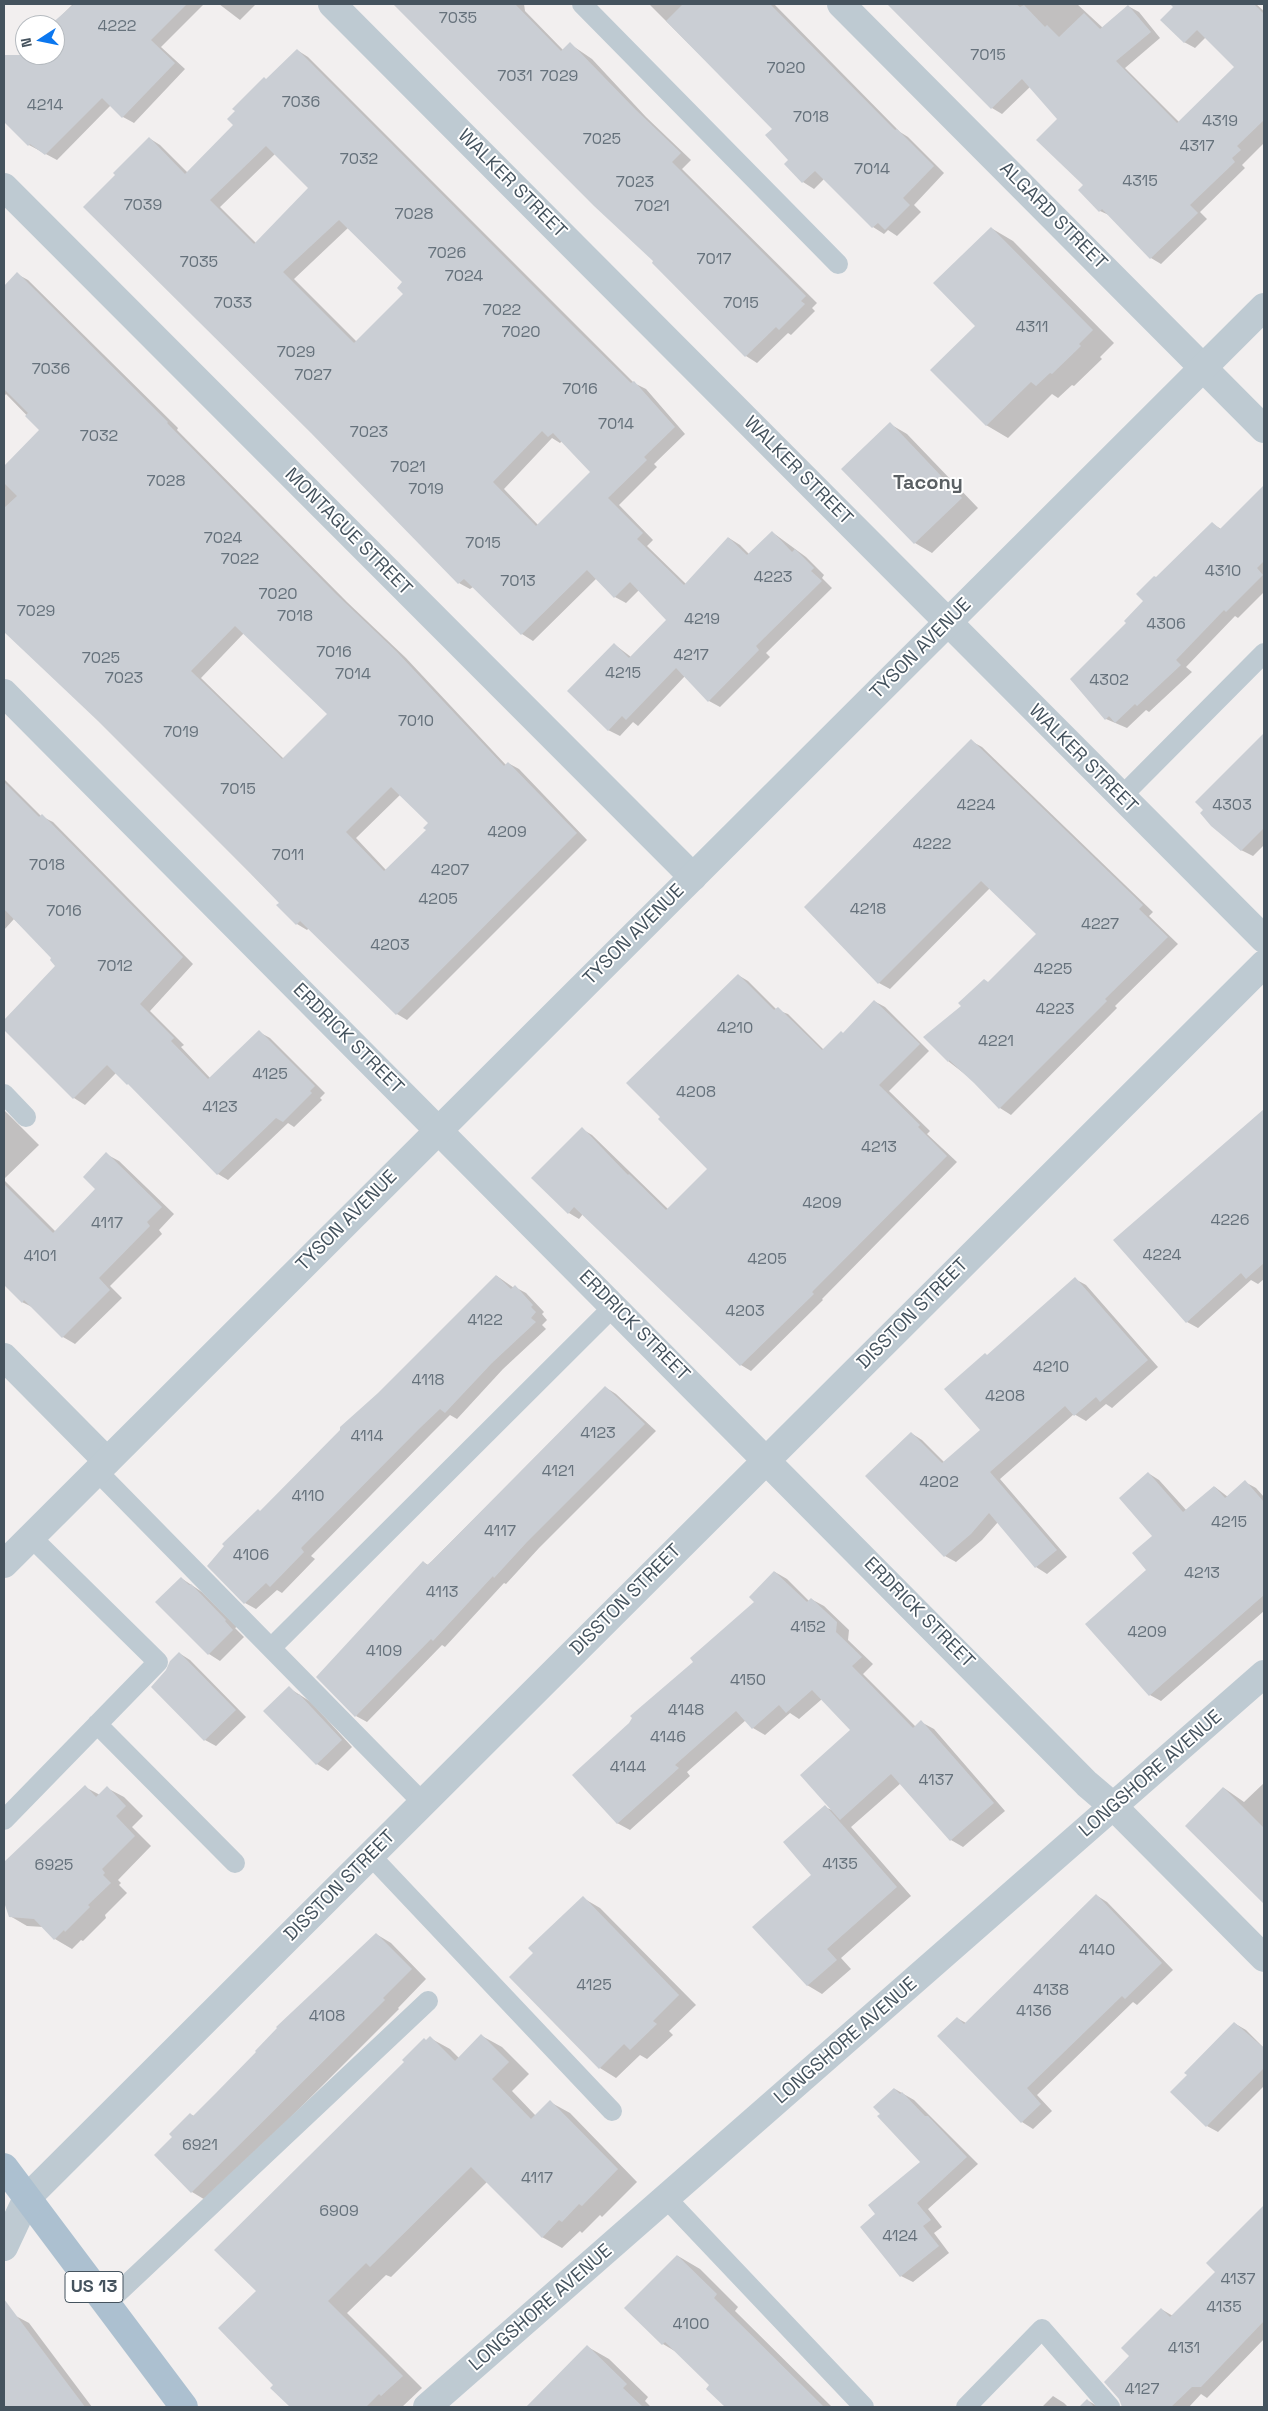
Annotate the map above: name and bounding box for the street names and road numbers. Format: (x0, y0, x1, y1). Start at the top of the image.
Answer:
street label: WALKER STREET (453, 125, 571, 243)
street label: ALGARD STREET (994, 157, 1112, 275)
street label: WALKER STREET (739, 412, 857, 530)
street label: MONTAGUE STREET (280, 464, 416, 600)
street label: TYSON AVENUE (866, 594, 976, 704)
street label: WALKER STREET (1024, 700, 1142, 818)
street label: TYSON AVENUE (579, 880, 689, 990)
street label: ERDRICK STREET (288, 979, 408, 1099)
street label: TYSON AVENUE (292, 1166, 402, 1276)
street label: DISSTON STREET (853, 1254, 973, 1374)
street label: ERDRICK STREET (574, 1266, 694, 1386)
street label: DISSTON STREET (566, 1540, 686, 1660)
street label: ERDRICK STREET (859, 1553, 979, 1673)
street label: LONGSHORE AVENUE (1075, 1706, 1227, 1842)
street label: DISSTON STREET (280, 1826, 400, 1946)
street label: LONGSHORE AVENUE (770, 1973, 922, 2109)
street label: LONGSHORE AVENUE (465, 2240, 617, 2376)
road number: US 13 (65, 2272, 123, 2302)

